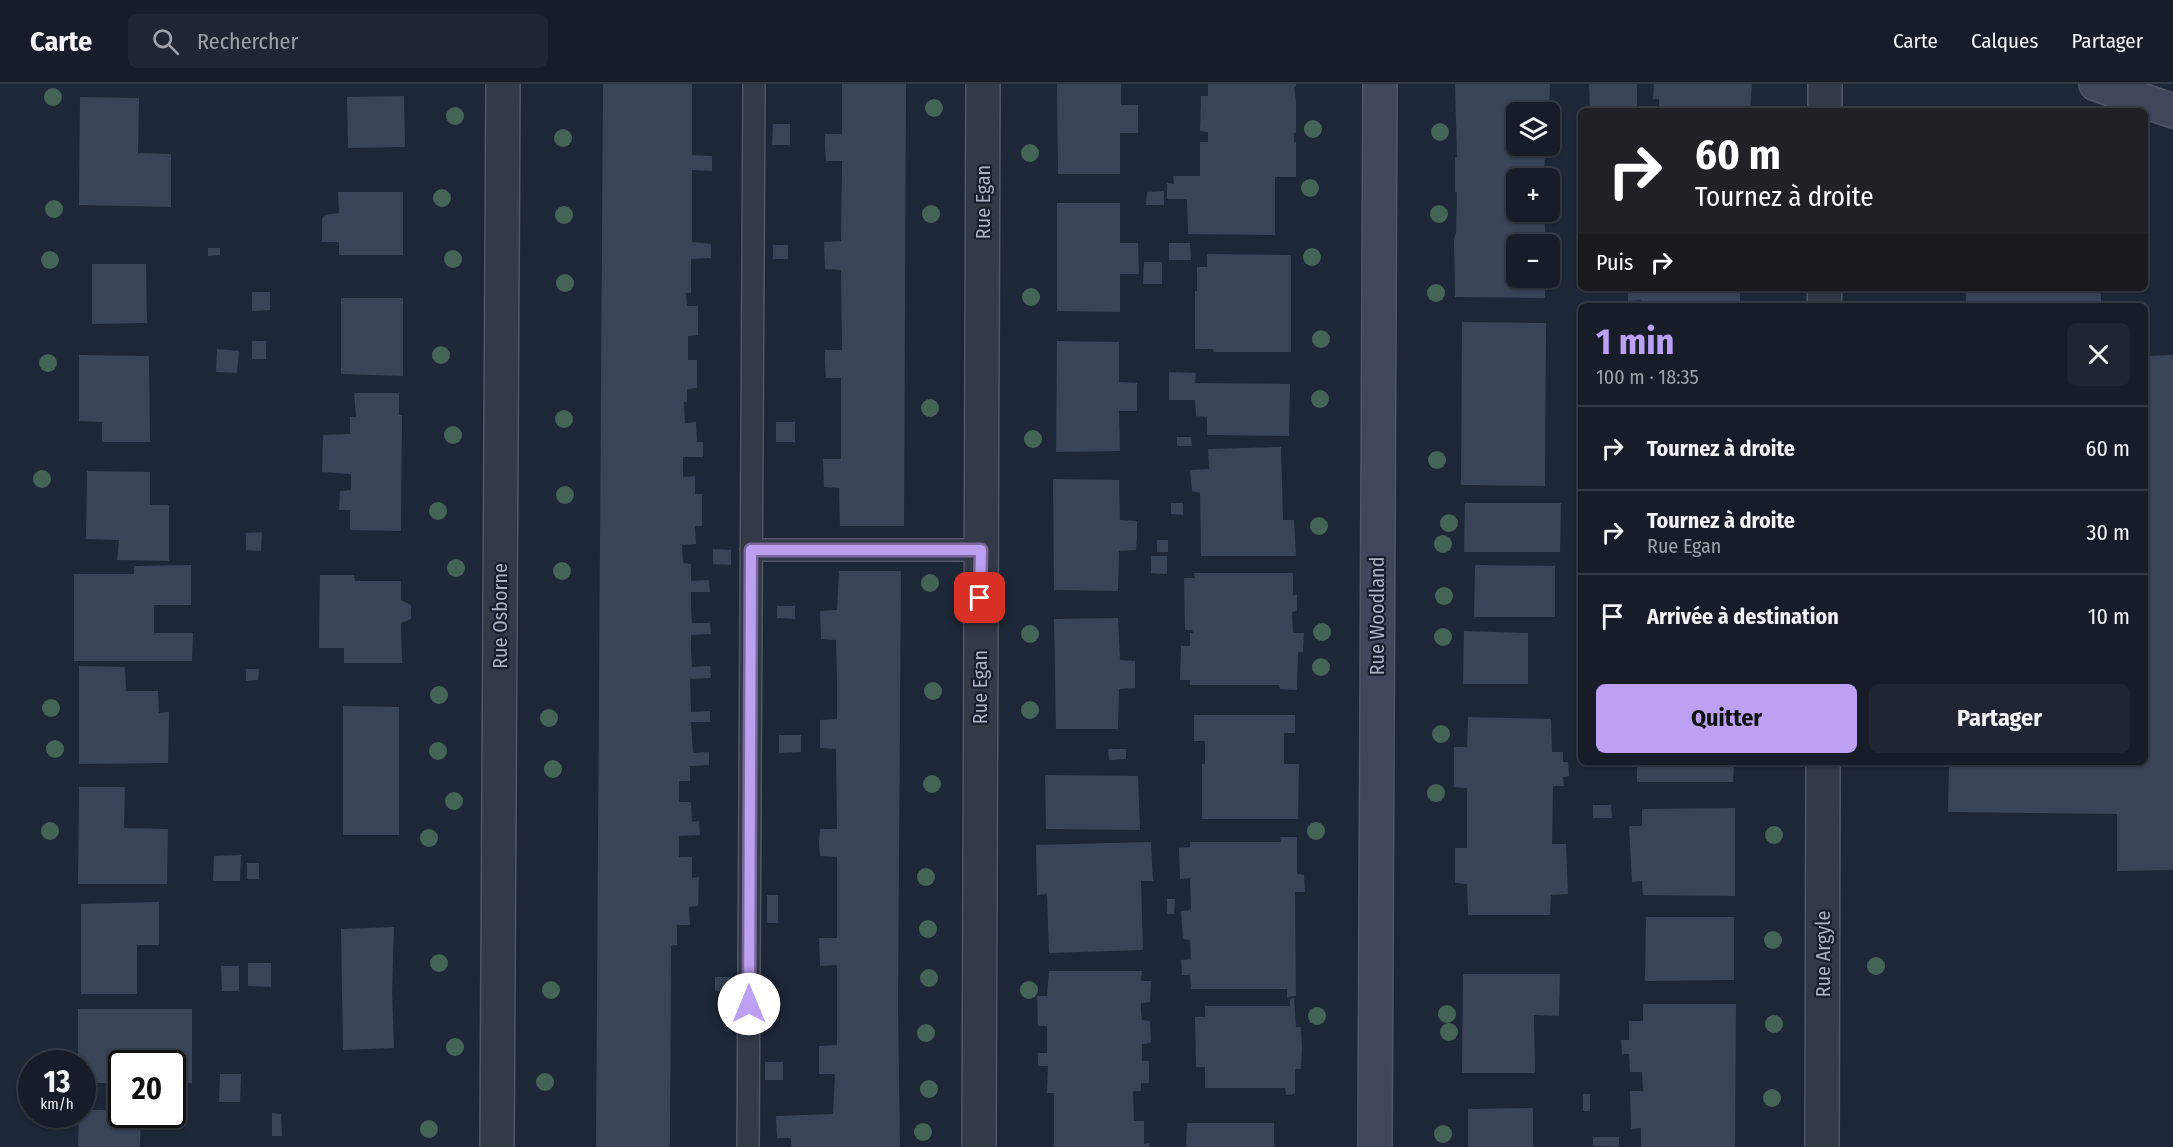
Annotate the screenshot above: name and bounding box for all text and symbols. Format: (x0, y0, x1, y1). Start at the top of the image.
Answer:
search box (128, 14, 548, 68)
text: Carte (30, 25, 92, 58)
icon: search (149, 25, 182, 58)
text: Rechercher (197, 28, 298, 55)
text: Carte (1893, 28, 1938, 54)
text: Calques (1971, 28, 2038, 54)
text: Partager (2071, 28, 2143, 54)
map controls (1506, 102, 1560, 288)
button: layers (1506, 102, 1560, 156)
text: 60 m (1695, 130, 1781, 180)
icon: right (1596, 132, 1674, 210)
street label: Rue Egan (971, 165, 995, 239)
button: + (1506, 168, 1560, 222)
text: Tournez à droite (1695, 181, 1874, 213)
button: − (1506, 234, 1560, 288)
icon: right (1645, 246, 1678, 279)
text: Puis (1596, 249, 1633, 276)
text: 1 min (1596, 320, 1674, 364)
button: close (2067, 323, 2130, 386)
text: 100 m · 18:35 (1596, 365, 1699, 389)
icon: right (1596, 432, 1629, 465)
text: Tournez à droite (1647, 435, 1795, 462)
text: 60 m (2086, 435, 2130, 462)
text: Tournez à droite (1647, 507, 1795, 534)
icon: right (1596, 516, 1629, 549)
text: 30 m (2087, 519, 2130, 546)
text: Rue Egan (1647, 534, 1721, 558)
street label: Rue Woodland (1365, 557, 1389, 675)
street label: Rue Osborne (488, 563, 512, 669)
pin (954, 572, 1005, 623)
icon: arrive (963, 581, 996, 614)
icon: arrive (1596, 600, 1629, 633)
text: Arrivée à destination (1647, 603, 1839, 630)
text: 10 m (2088, 603, 2130, 630)
street label: Rue Egan (968, 650, 992, 724)
button: Quitter (1596, 684, 1857, 753)
button: Partager (1869, 684, 2130, 753)
street label: Rue Argyle (1811, 911, 1835, 997)
position arrow (717, 972, 781, 1036)
speed limit sign: 20 (108, 1050, 186, 1128)
text: 13 (44, 1064, 70, 1100)
text: km/h (40, 1095, 74, 1113)

